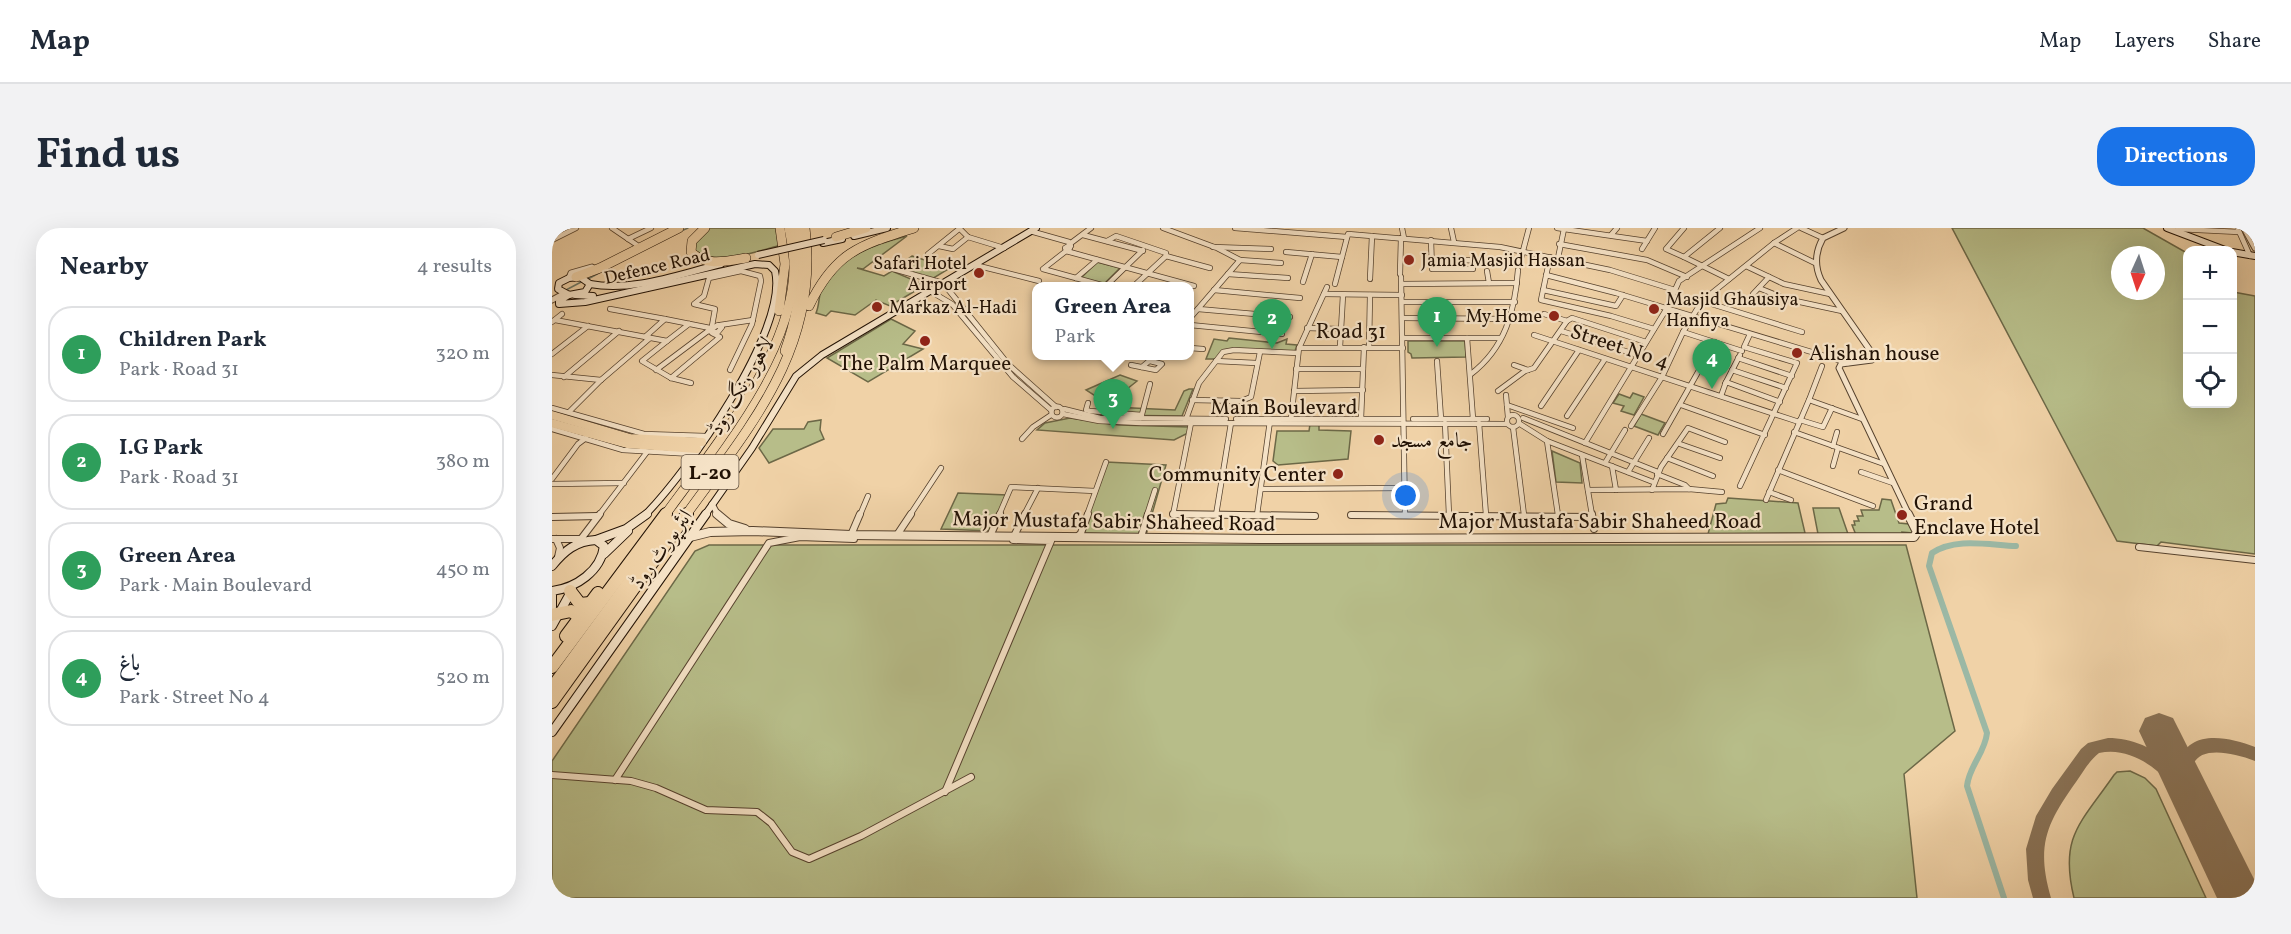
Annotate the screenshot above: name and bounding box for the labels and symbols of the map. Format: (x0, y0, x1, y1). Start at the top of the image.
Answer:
street label: Defence Road (602, 243, 713, 292)
north arrow (2111, 246, 2165, 300)
place label: Jamia Masjid Hassan (1421, 249, 1585, 274)
place label: Safari Hotel Airport (873, 252, 967, 298)
marker: Jamia Masjid Hassan (1402, 253, 1416, 267)
marker: Safari Hotel Airport (972, 266, 986, 280)
place label: Masjid Ghausiya Hanfiya (1666, 288, 1799, 334)
place label: Markaz Al-Hadi (889, 296, 1017, 321)
pin: 1 (1418, 298, 1456, 347)
marker: Markaz Al-Hadi (870, 300, 884, 314)
pin: 2 (1252, 300, 1292, 349)
marker: Masjid Ghausiya Hanfiya (1647, 302, 1661, 316)
place label: My Home (1466, 305, 1542, 330)
marker: My Home (1547, 309, 1561, 323)
street label: Road 31 (1316, 318, 1386, 347)
street label: Street No 4 (1566, 318, 1673, 377)
street label: لاہور رنگ روڈ (702, 332, 782, 441)
marker: The Palm Marquee (918, 334, 932, 348)
pin: 4 (1692, 340, 1732, 389)
place label: Alishan house (1809, 340, 1940, 369)
marker: Alishan house (1790, 346, 1804, 360)
place label: The Palm Marquee (839, 350, 1011, 379)
pin: 3 (1094, 380, 1132, 429)
street label: Main Boulevard (1210, 394, 1358, 423)
place label: جامع مسجد (1391, 427, 1472, 459)
marker: جامع مسجد (1372, 433, 1386, 447)
road number: L-20 (682, 455, 738, 489)
place label: Community Center (1149, 461, 1326, 490)
marker: Community Center (1331, 467, 1345, 481)
your location (1391, 481, 1420, 510)
place label: Grand Enclave Hotel (1914, 490, 2040, 543)
street label: ایئرپورٹ روڈ (624, 504, 700, 596)
street label: Major Mustafa Sabir Shaheed Road (952, 505, 1276, 540)
street label: Major Mustafa Sabir Shaheed Road (1438, 508, 1762, 537)
marker: Grand Enclave Hotel (1895, 508, 1909, 522)

